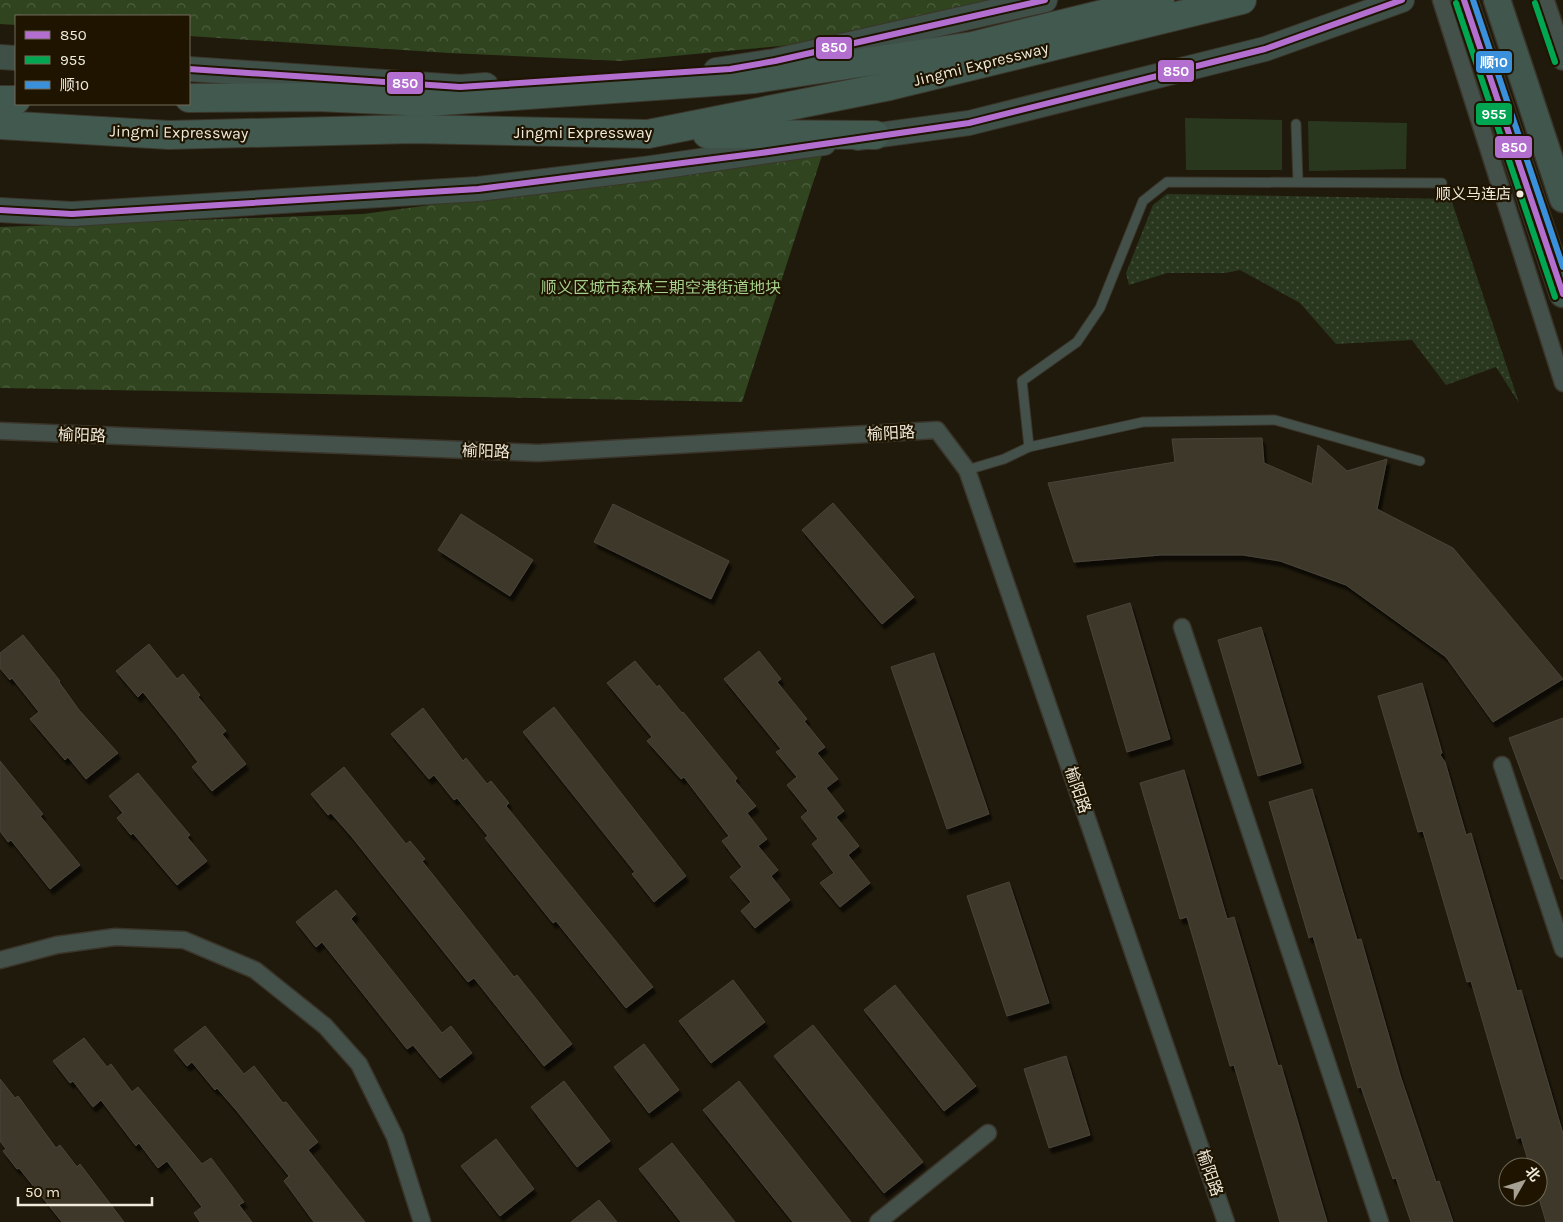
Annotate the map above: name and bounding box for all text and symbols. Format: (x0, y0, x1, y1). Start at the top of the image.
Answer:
legend (15, 15, 190, 105)
text: 850 (60, 26, 87, 44)
line badge: 850 (815, 36, 853, 60)
street label: Jingmi Expressway (911, 38, 1051, 90)
text: 850 (821, 39, 847, 56)
line badge: 顺10 (1475, 50, 1513, 74)
text: 955 (60, 51, 86, 69)
text: 顺10 (1480, 54, 1508, 71)
line badge: 850 (1157, 59, 1195, 83)
text: 850 (1163, 63, 1189, 80)
line badge: 850 (386, 71, 424, 95)
text: 850 (392, 75, 418, 92)
text: 顺10 (60, 76, 89, 94)
line badge: 955 (1475, 102, 1513, 126)
text: 955 (1482, 106, 1506, 123)
street label: Jingmi Expressway (110, 121, 249, 143)
street label: Jingmi Expressway (514, 123, 653, 142)
line badge: 850 (1494, 135, 1533, 159)
text: 850 (1501, 139, 1527, 156)
place label: 顺义马连店 (1436, 185, 1511, 203)
marker: 顺义马连店 (1515, 189, 1525, 199)
park label: 顺义区城市森林三期空港街道地块 (541, 278, 781, 297)
street label: 榆阳路 (867, 422, 915, 444)
street label: 榆阳路 (58, 425, 106, 445)
street label: 榆阳路 (462, 441, 510, 461)
street label: 榆阳路 (1061, 764, 1095, 816)
street label: 榆阳路 (1193, 1147, 1227, 1199)
north arrow (1498, 1157, 1548, 1207)
text: 北 (1522, 1163, 1544, 1185)
scale bar (18, 1174, 151, 1206)
text: 50 m (25, 1183, 60, 1201)

